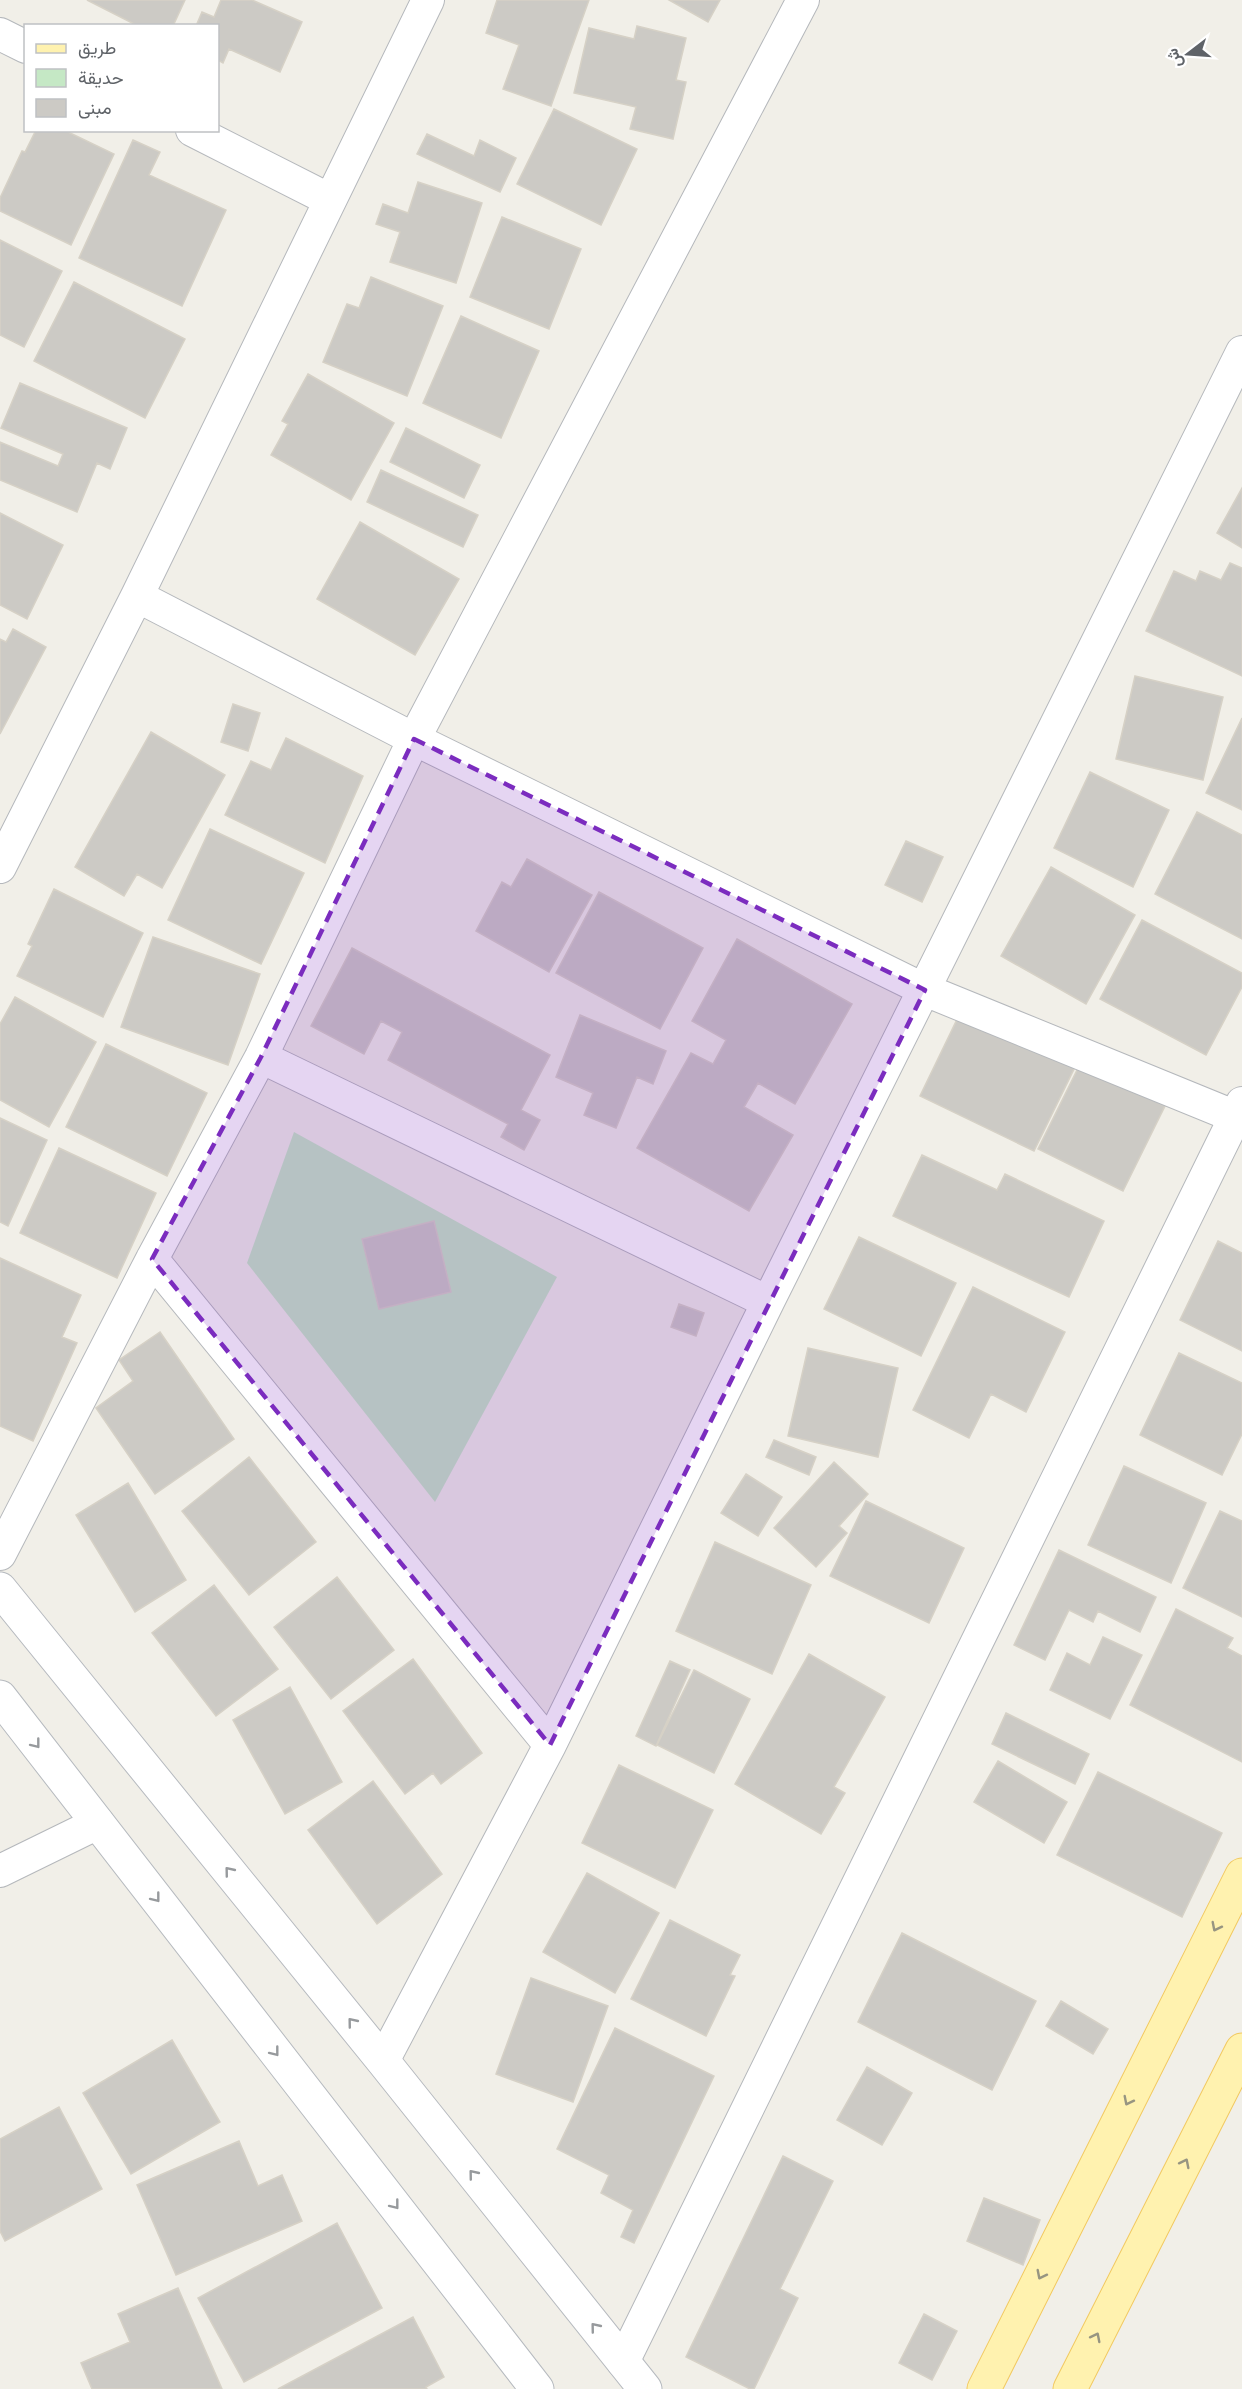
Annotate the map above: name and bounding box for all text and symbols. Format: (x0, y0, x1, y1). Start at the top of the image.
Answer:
legend (24, 24, 219, 132)
north arrow (1158, 24, 1218, 84)
text: طريق (78, 35, 116, 59)
text: ش (1160, 46, 1187, 71)
text: حديقة (78, 65, 124, 89)
text: مبنى (78, 95, 112, 119)
one-way arrow (28, 1737, 39, 1748)
one-way arrow (225, 1867, 236, 1878)
one-way arrow (148, 1891, 159, 1902)
one-way arrow (1211, 1920, 1223, 1931)
one-way arrow (348, 2018, 359, 2029)
one-way arrow (268, 2045, 279, 2056)
one-way arrow (1124, 2095, 1136, 2106)
one-way arrow (1177, 2158, 1189, 2169)
one-way arrow (470, 2170, 481, 2181)
one-way arrow (387, 2199, 398, 2210)
one-way arrow (1037, 2269, 1048, 2280)
one-way arrow (591, 2323, 602, 2334)
one-way arrow (1089, 2332, 1101, 2343)

